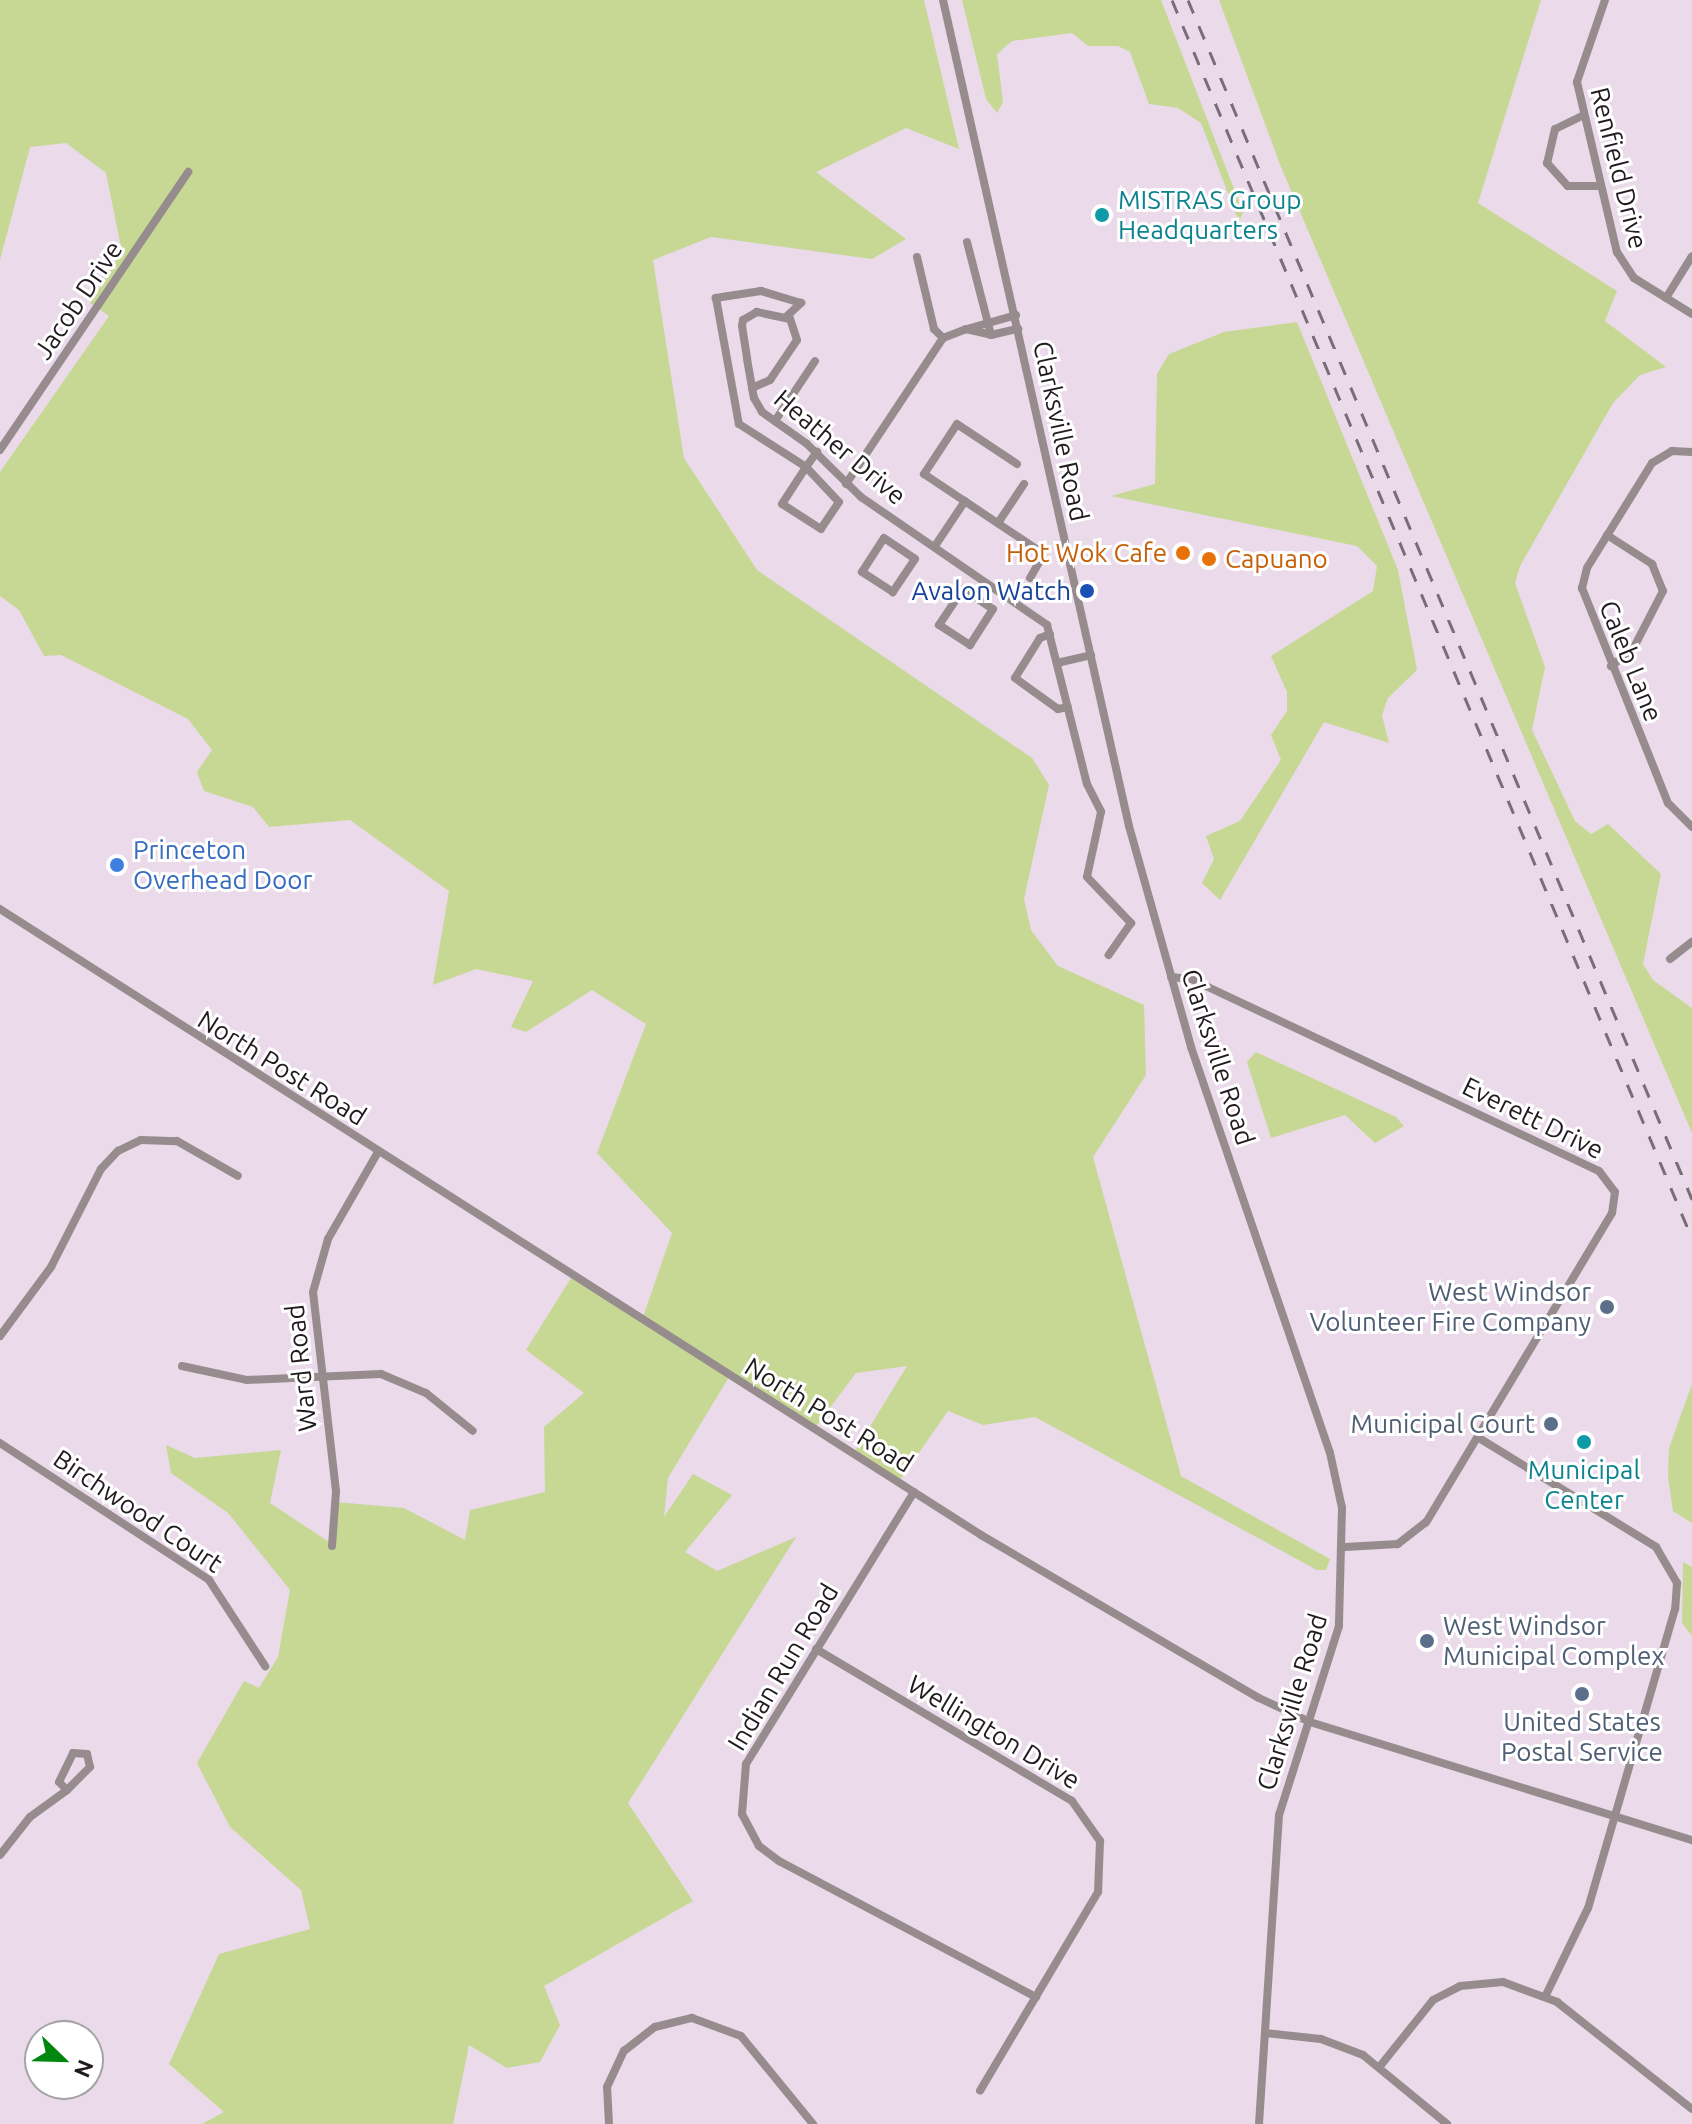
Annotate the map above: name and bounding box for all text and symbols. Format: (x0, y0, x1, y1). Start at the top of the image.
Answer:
street label: Renfield Drive (1584, 84, 1654, 252)
place label: MISTRAS Group Headquarters (1118, 184, 1301, 246)
marker: MISTRAS Group Headquarters (1093, 206, 1111, 224)
street label: Jacob Drive (27, 235, 129, 365)
street label: Clarksville Road (1027, 338, 1095, 524)
street label: Heather Drive (768, 383, 912, 511)
place label: Hot Wok Cafe (1006, 537, 1167, 569)
place label: Capuano (1225, 543, 1328, 575)
marker: Hot Wok Cafe (1174, 544, 1192, 562)
marker: Capuano (1200, 550, 1218, 568)
place label: Avalon Watch (912, 575, 1071, 607)
marker: Avalon Watch (1078, 582, 1096, 600)
street label: Caleb Lane (1593, 596, 1669, 726)
place label: Princeton Overhead Door (133, 834, 312, 896)
marker: Princeton Overhead Door (108, 856, 126, 874)
street label: Clarksville Road (1175, 965, 1261, 1149)
street label: North Post Road (192, 1004, 372, 1132)
street label: Everett Drive (1457, 1070, 1609, 1166)
place label: West Windsor Volunteer Fire Company (1310, 1276, 1591, 1338)
marker: West Windsor Volunteer Fire Company (1598, 1298, 1616, 1316)
street label: Ward Road (279, 1303, 323, 1433)
street label: North Post Road (739, 1351, 919, 1479)
place label: Municipal Court (1351, 1408, 1535, 1440)
marker: Municipal Court (1542, 1415, 1560, 1433)
marker: Municipal Center (1575, 1433, 1593, 1451)
street label: Birchwood Court (47, 1443, 229, 1579)
place label: Municipal Center (1528, 1454, 1640, 1516)
street label: Indian Run Road (721, 1578, 845, 1756)
street label: Clarksville Road (1250, 1610, 1334, 1794)
place label: West Windsor Municipal Complex (1443, 1610, 1664, 1672)
marker: West Windsor Municipal Complex (1418, 1632, 1436, 1650)
street label: Wellington Drive (902, 1668, 1086, 1796)
marker: United States Postal Service (1573, 1685, 1591, 1703)
place label: United States Postal Service (1501, 1706, 1663, 1768)
north arrow (24, 2020, 104, 2100)
text: N (70, 2056, 99, 2081)

